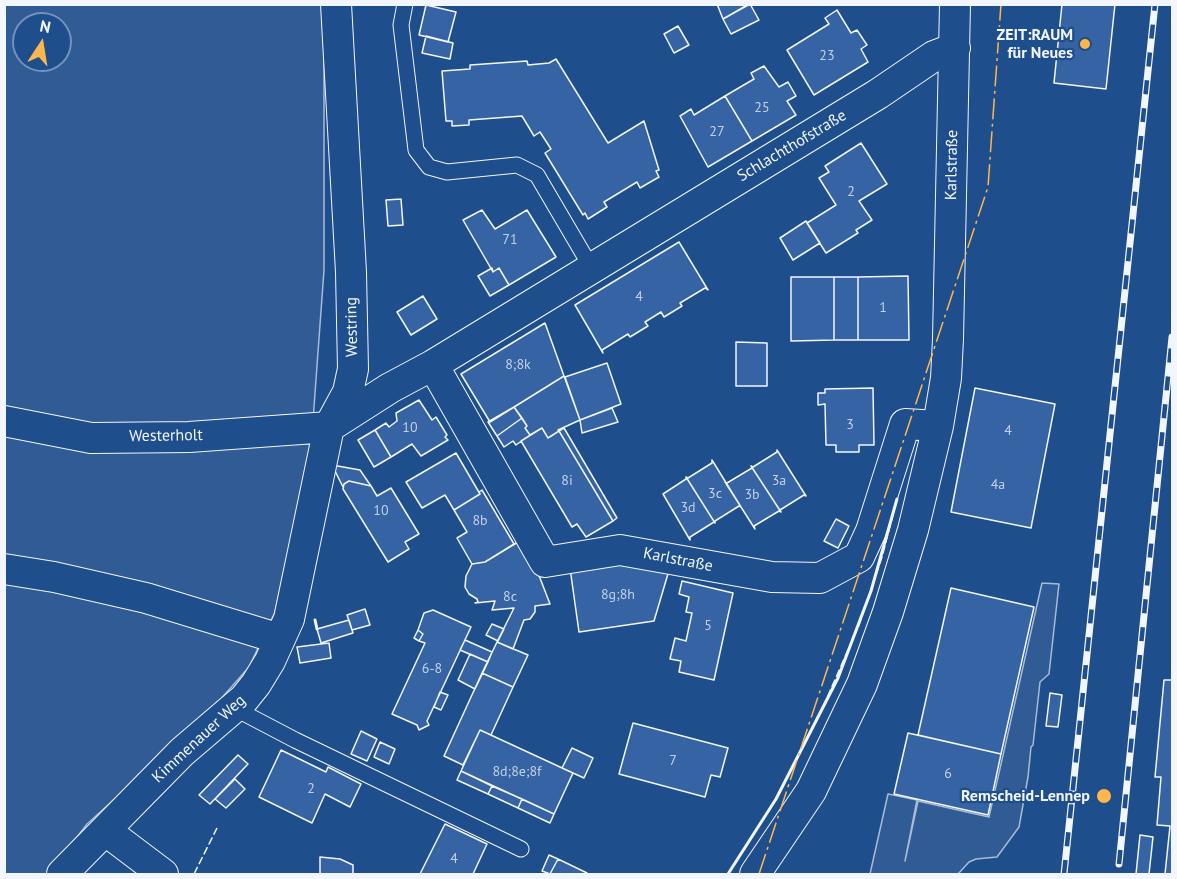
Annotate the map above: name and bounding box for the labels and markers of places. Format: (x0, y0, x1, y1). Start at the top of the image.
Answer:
place label: ZEIT:RAUM für Neues (997, 25, 1073, 63)
marker: ZEIT:RAUM für Neues (1078, 37, 1092, 51)
place label: Remscheid-Lennep (961, 786, 1090, 806)
marker: Remscheid-Lennep (1095, 787, 1113, 805)

